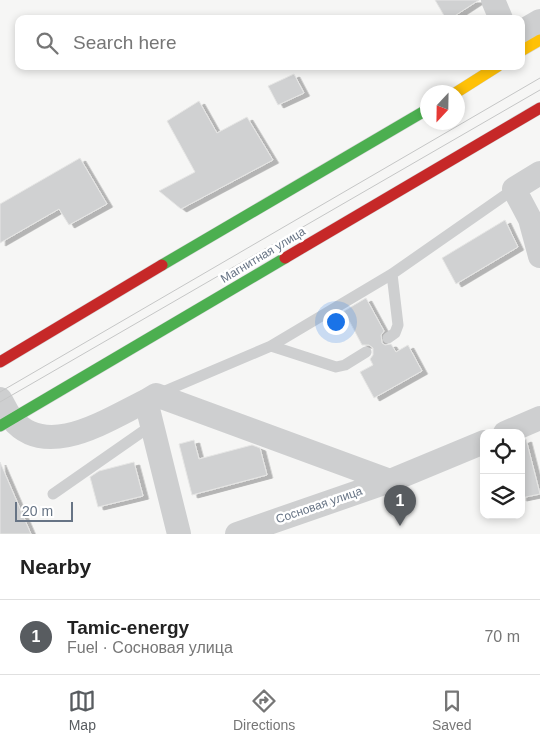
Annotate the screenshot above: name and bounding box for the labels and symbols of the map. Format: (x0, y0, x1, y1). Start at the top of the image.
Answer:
north arrow (420, 85, 465, 130)
street label: Магнитная улица (218, 224, 308, 286)
your location (323, 309, 349, 335)
street label: Сосновая улица (274, 484, 364, 526)
pin: 1 (384, 485, 416, 526)
scale bar (15, 499, 72, 522)

